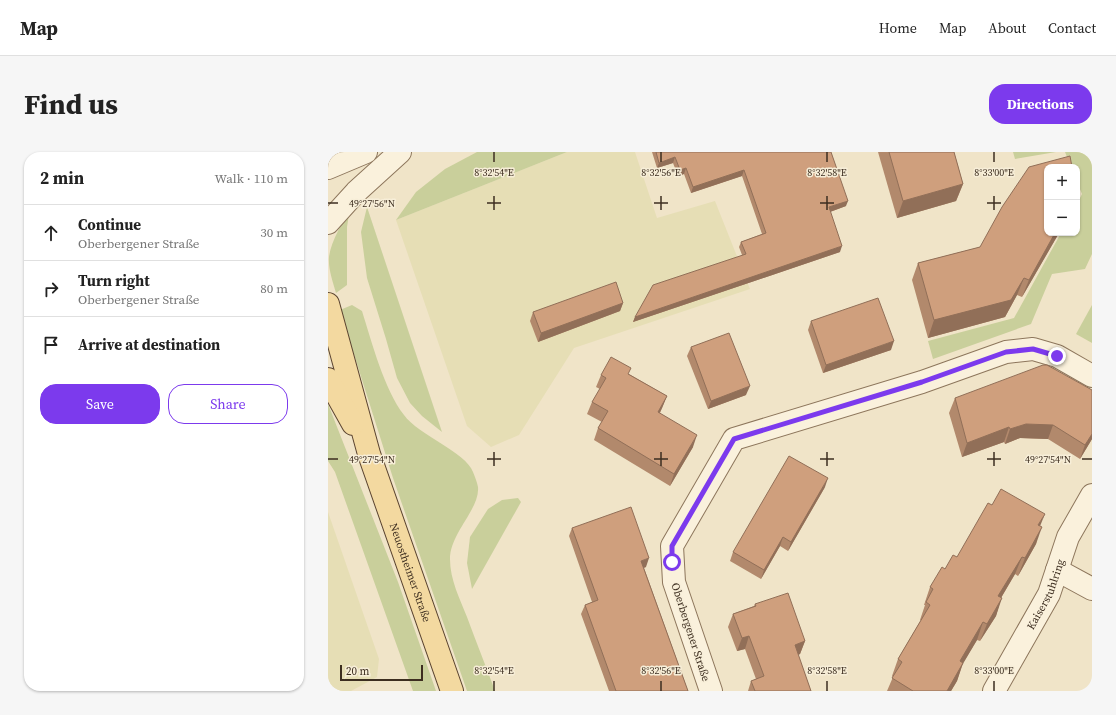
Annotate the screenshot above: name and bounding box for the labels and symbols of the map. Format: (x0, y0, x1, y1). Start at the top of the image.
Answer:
text: 8°32'54"E (474, 166, 514, 179)
text: 8°32'56"E (641, 166, 681, 179)
text: 8°32'58"E (807, 166, 847, 179)
text: 8°33'00"E (974, 166, 1014, 179)
text: 49°27'56"N (349, 197, 395, 210)
route end (1048, 347, 1066, 365)
text: 49°27'54"N (349, 453, 395, 466)
text: 49°27'54"N (1025, 453, 1071, 466)
street label: Neuostheimer Straße (386, 521, 434, 625)
route start (663, 553, 681, 571)
street label: Kaiserstuhlring (1023, 557, 1068, 632)
street label: Oberbergener Straße (668, 581, 714, 684)
scale bar (340, 663, 423, 682)
text: 8°32'54"E (474, 664, 514, 677)
text: 8°32'56"E (641, 664, 681, 677)
text: 8°32'58"E (807, 664, 847, 677)
text: 8°33'00"E (974, 664, 1014, 677)

